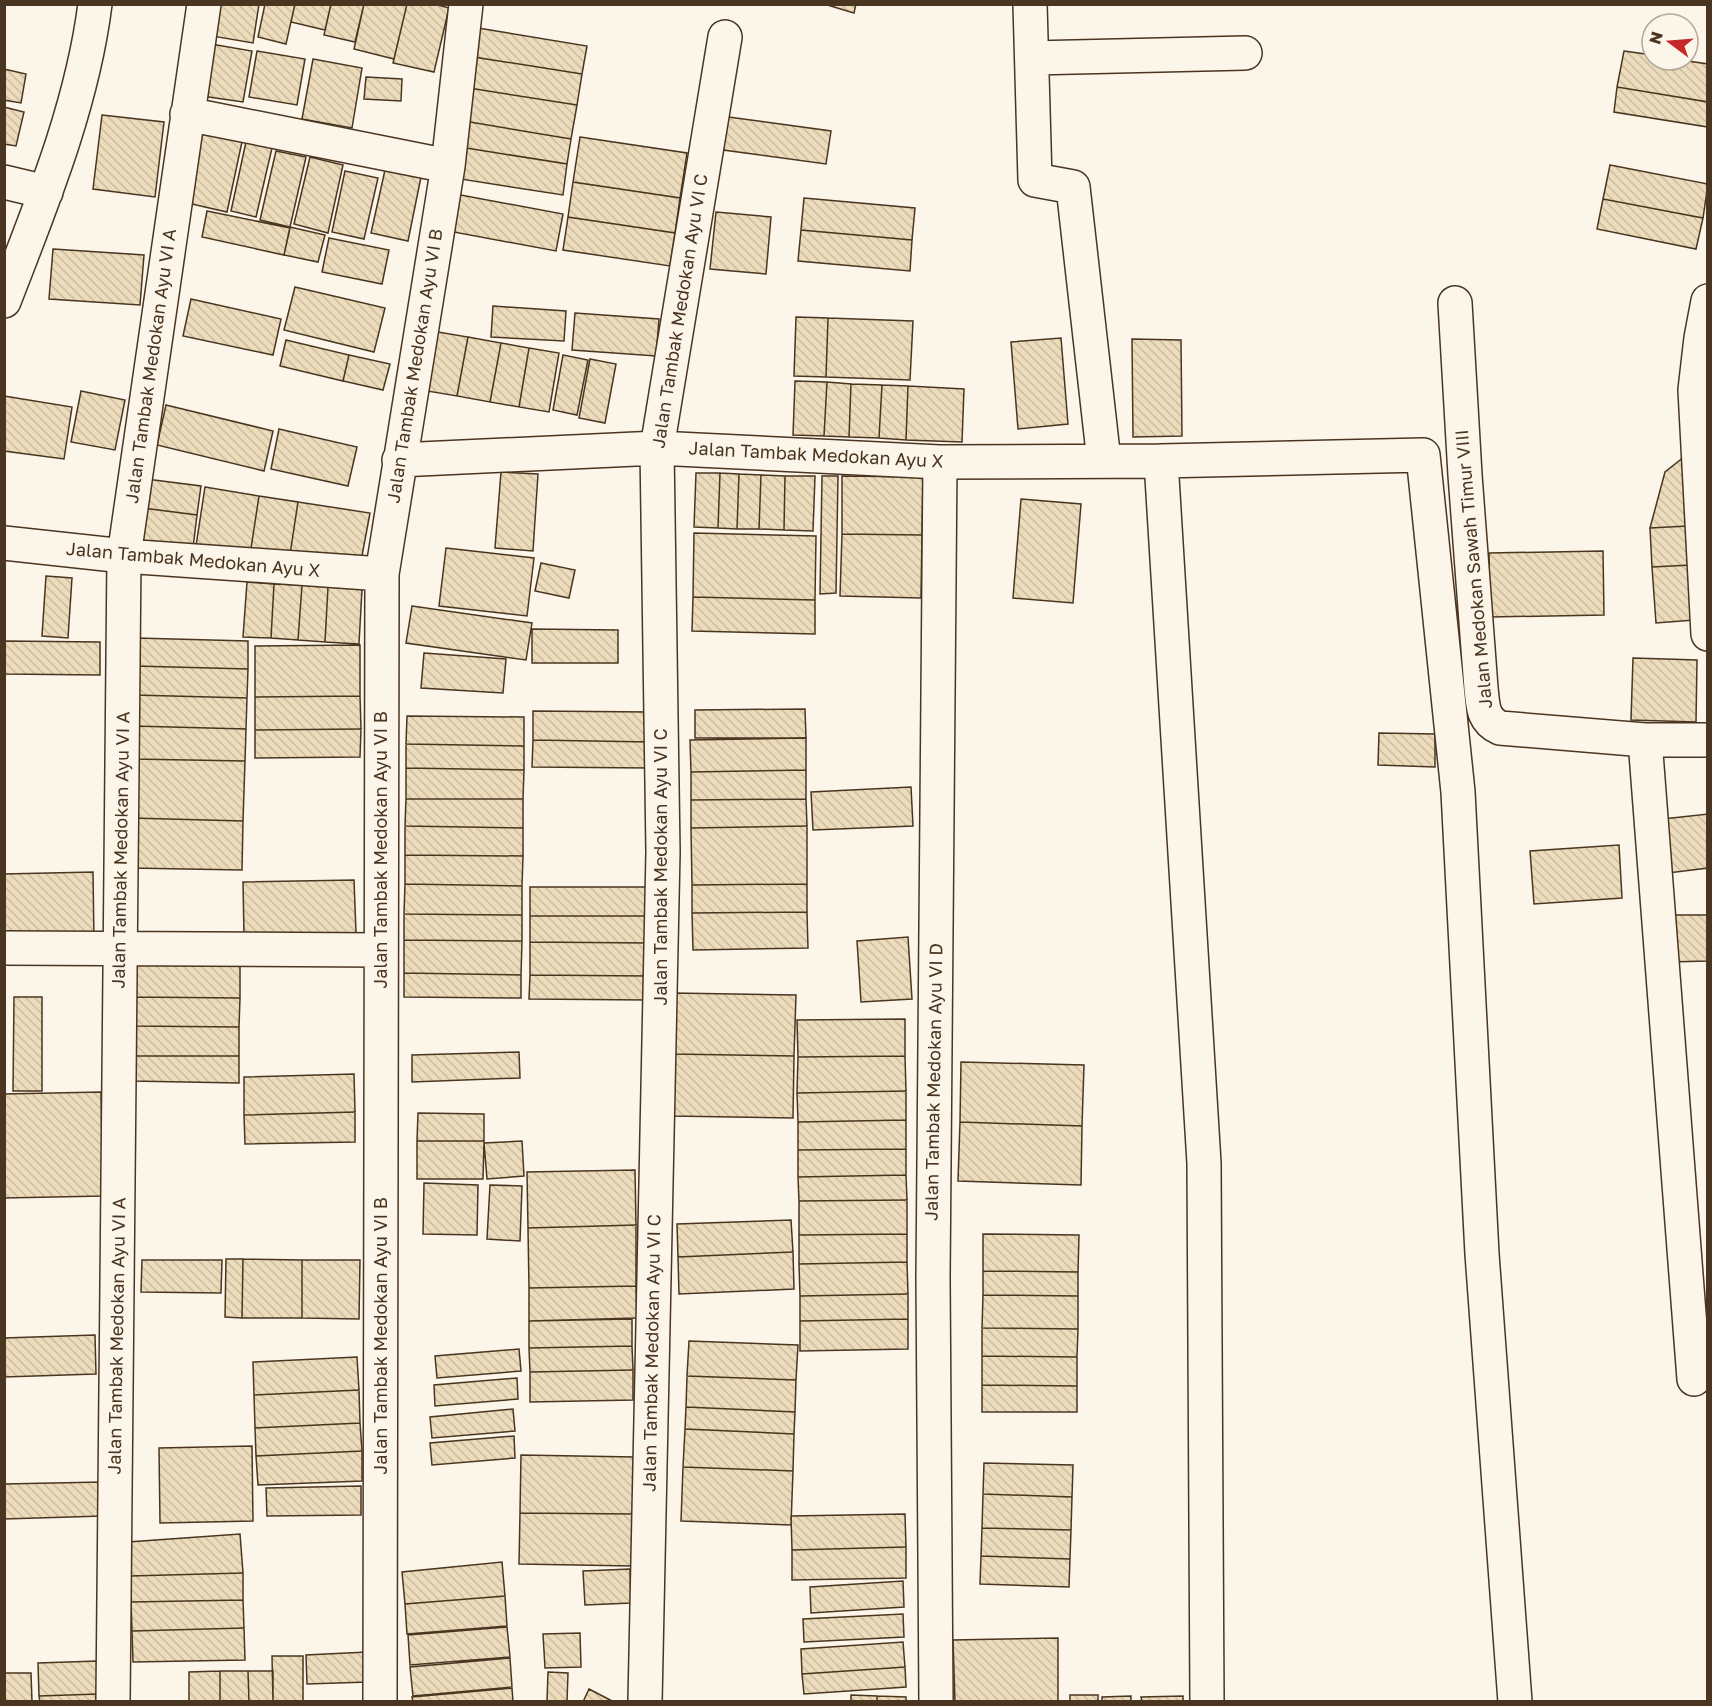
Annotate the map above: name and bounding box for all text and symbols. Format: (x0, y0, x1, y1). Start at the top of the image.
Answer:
north arrow (1640, 12, 1700, 72)
text: N (1644, 29, 1667, 46)
street label: Jalan Tambak Medokan Ayu VI C (646, 172, 712, 450)
street label: Jalan Tambak Medokan Ayu VI A (120, 227, 180, 505)
street label: Jalan Tambak Medokan Ayu VI B (381, 227, 447, 505)
street label: Jalan Medokan Sawah Timur VIII (1450, 429, 1496, 710)
street label: Jalan Tambak Medokan Ayu X (688, 436, 944, 472)
street label: Jalan Tambak Medokan Ayu X (65, 537, 321, 581)
street label: Jalan Tambak Medokan Ayu VI A (107, 711, 133, 989)
street label: Jalan Tambak Medokan Ayu VI B (369, 711, 391, 989)
street label: Jalan Tambak Medokan Ayu VI C (649, 728, 671, 1006)
street label: Jalan Tambak Medokan Ayu VI D (920, 943, 946, 1221)
street label: Jalan Tambak Medokan Ayu VI A (103, 1197, 129, 1475)
street label: Jalan Tambak Medokan Ayu VI B (369, 1197, 391, 1475)
street label: Jalan Tambak Medokan Ayu VI C (638, 1214, 664, 1492)

